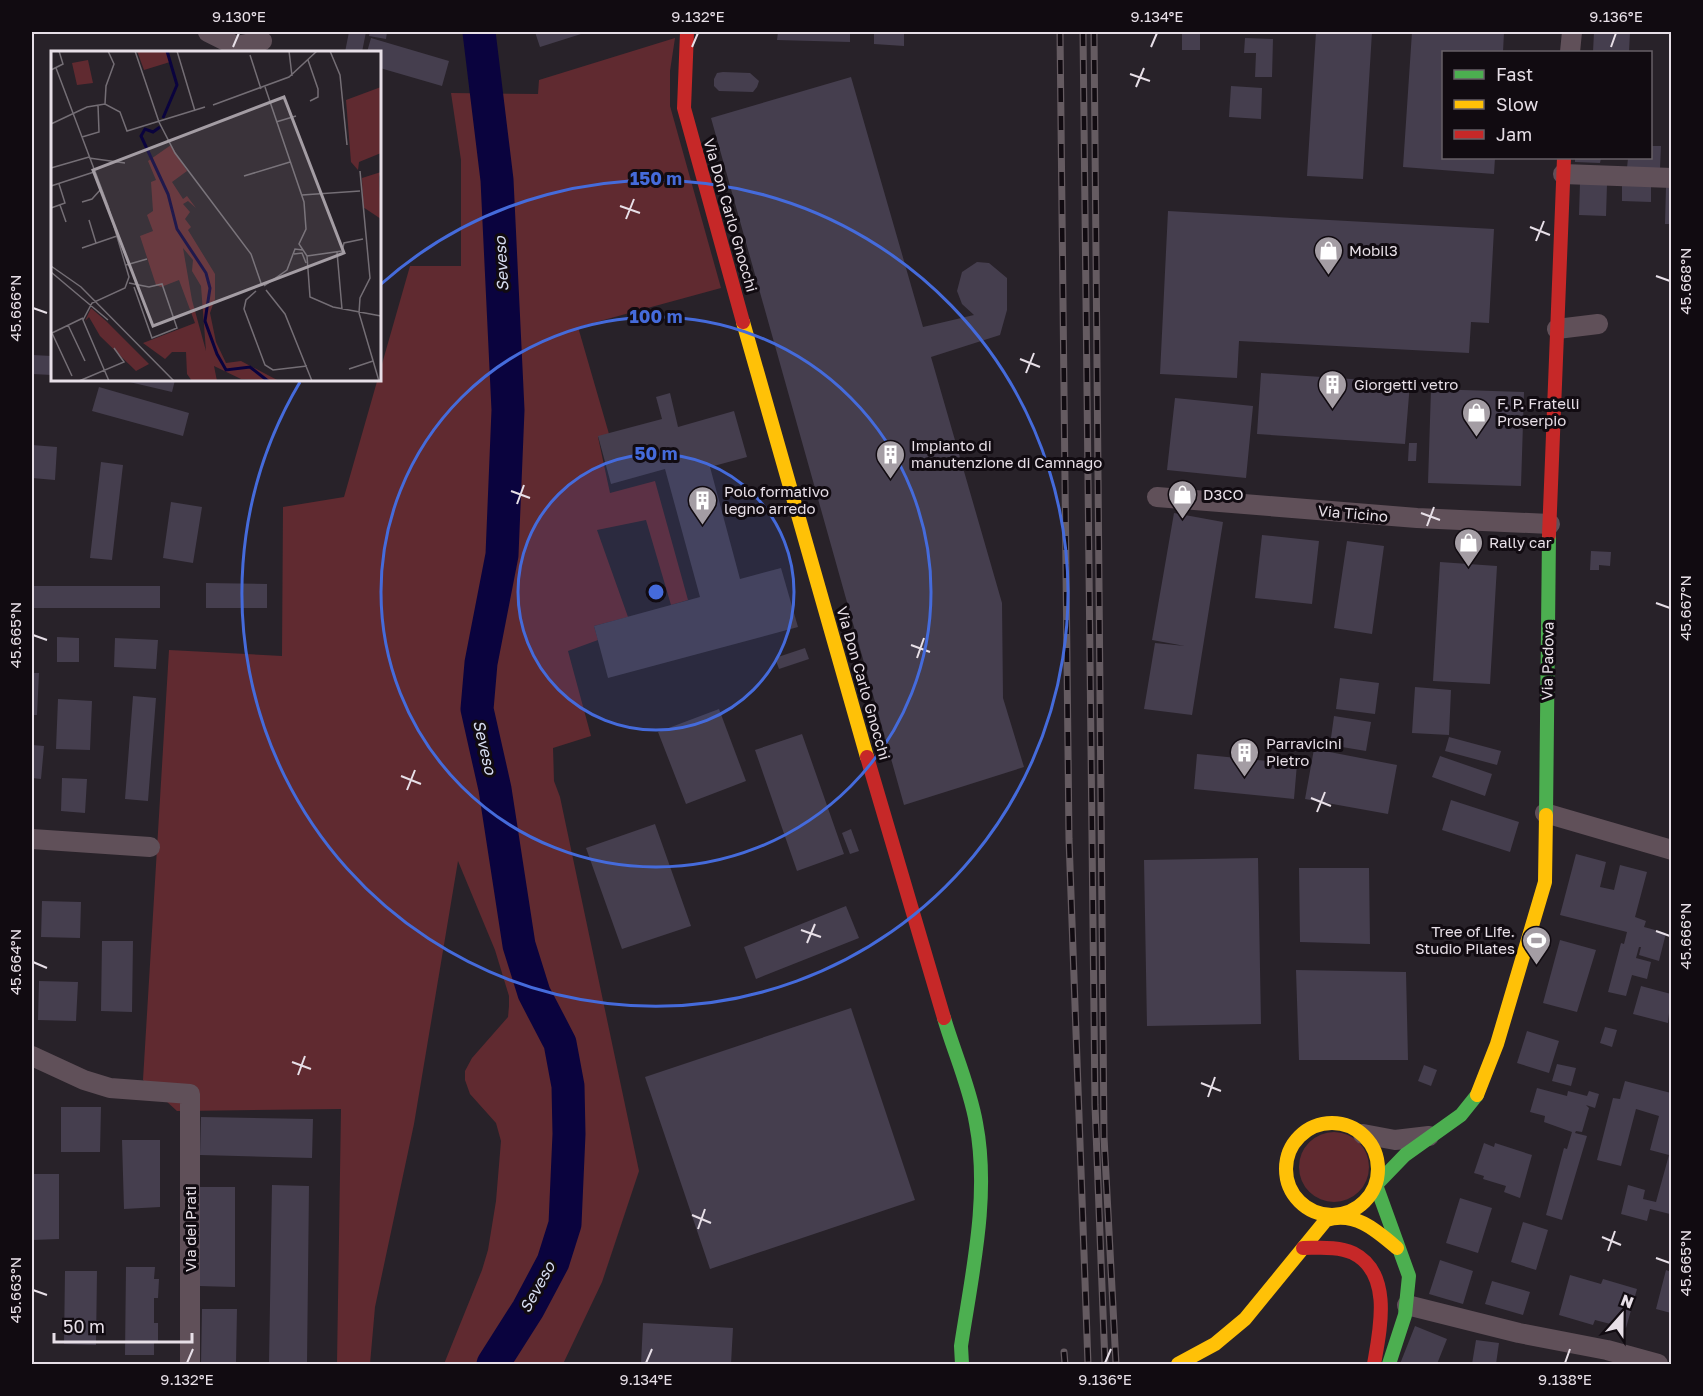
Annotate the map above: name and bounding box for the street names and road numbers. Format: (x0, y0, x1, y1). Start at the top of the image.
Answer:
street label: Via Don Carlo Gnocchi (700, 136, 762, 294)
street label: Via Ticino (1317, 501, 1389, 525)
street label: Via Don Carlo Gnocchi (833, 604, 895, 762)
street label: Via Padova (1537, 621, 1557, 701)
street label: Via dei Prati (181, 1186, 199, 1272)

